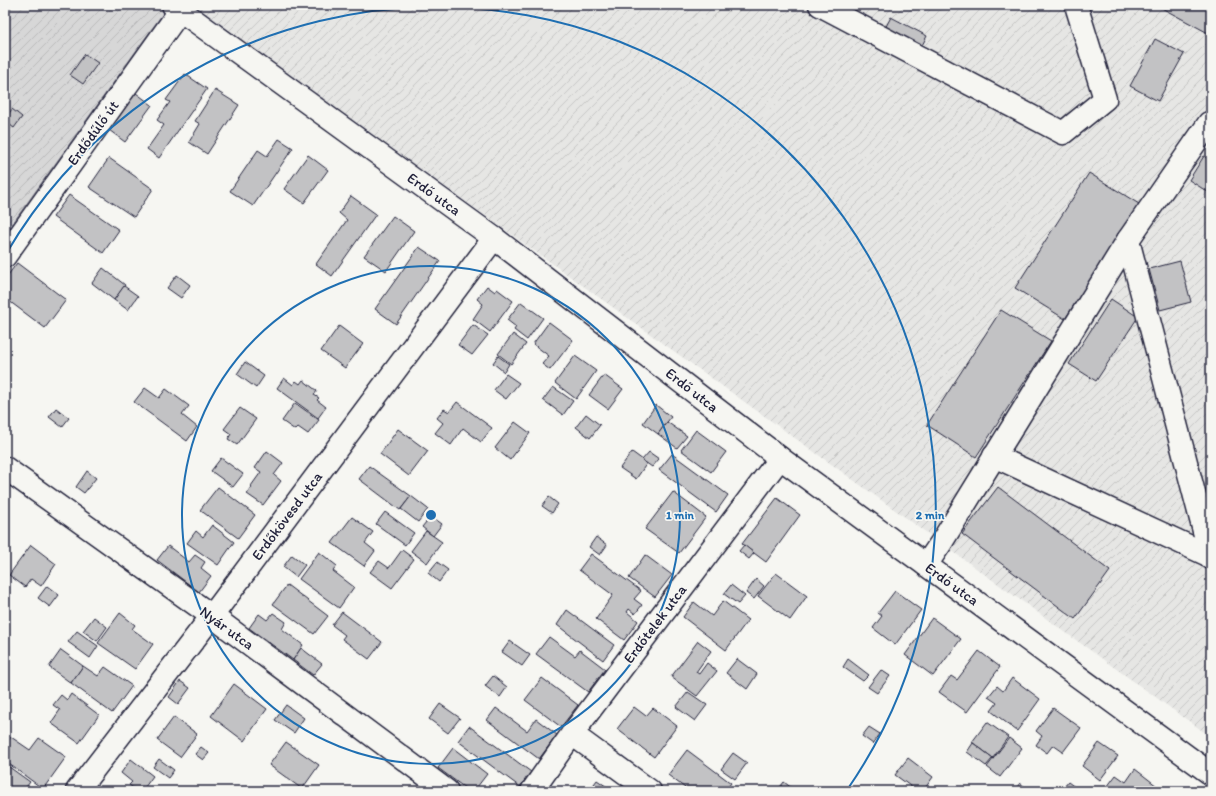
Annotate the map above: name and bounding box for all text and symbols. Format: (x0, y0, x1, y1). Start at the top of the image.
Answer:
street label: Erdődűlő út (63, 97, 123, 169)
street label: Erdő utca (404, 169, 465, 220)
street label: Erdő utca (662, 364, 722, 416)
street label: Erdőkövesd utca (248, 468, 326, 564)
centre of rings (424, 508, 438, 522)
text: 1 min (666, 508, 695, 522)
text: 2 min (916, 508, 945, 522)
street label: Erdő utca (922, 559, 983, 610)
street label: Erdőtelek utca (620, 581, 691, 667)
street label: Nyár utca (197, 602, 258, 654)

